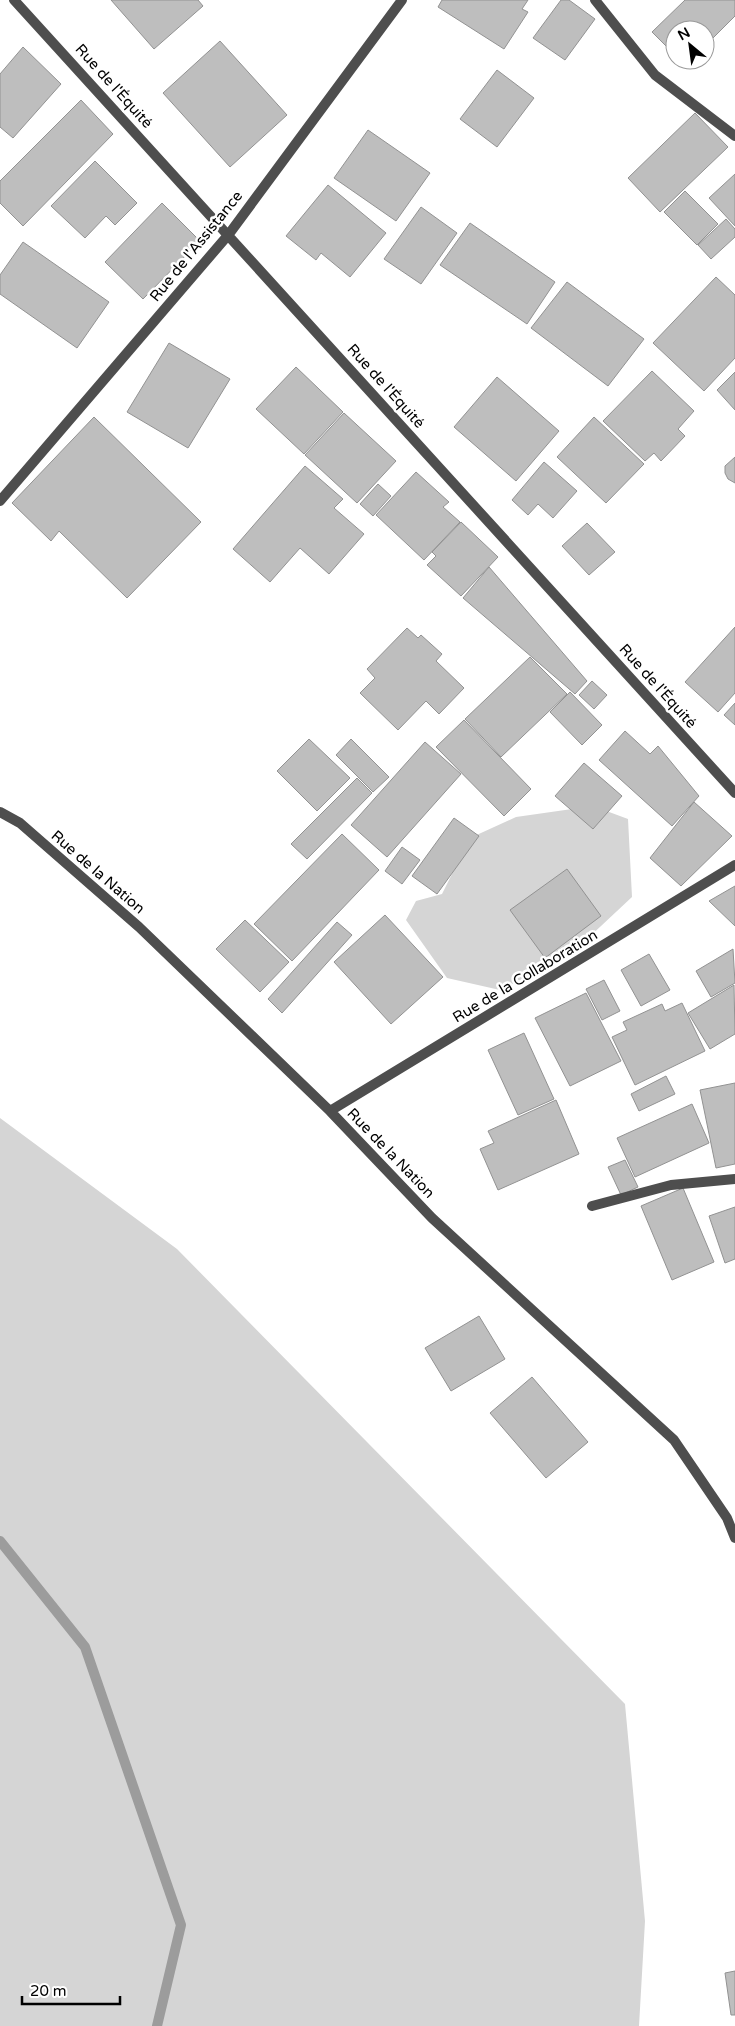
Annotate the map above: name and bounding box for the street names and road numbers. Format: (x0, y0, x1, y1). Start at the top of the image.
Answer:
street label: Rue de l'Équité (72, 40, 156, 132)
street label: Rue de l'Assistance (146, 187, 246, 305)
street label: Rue de l'Équité (344, 340, 428, 432)
street label: Rue de l'Équité (616, 640, 700, 732)
street label: Rue de la Nation (48, 826, 148, 918)
street label: Rue de la Collaboration (449, 926, 601, 1026)
street label: Rue de la Nation (343, 1104, 439, 1202)

